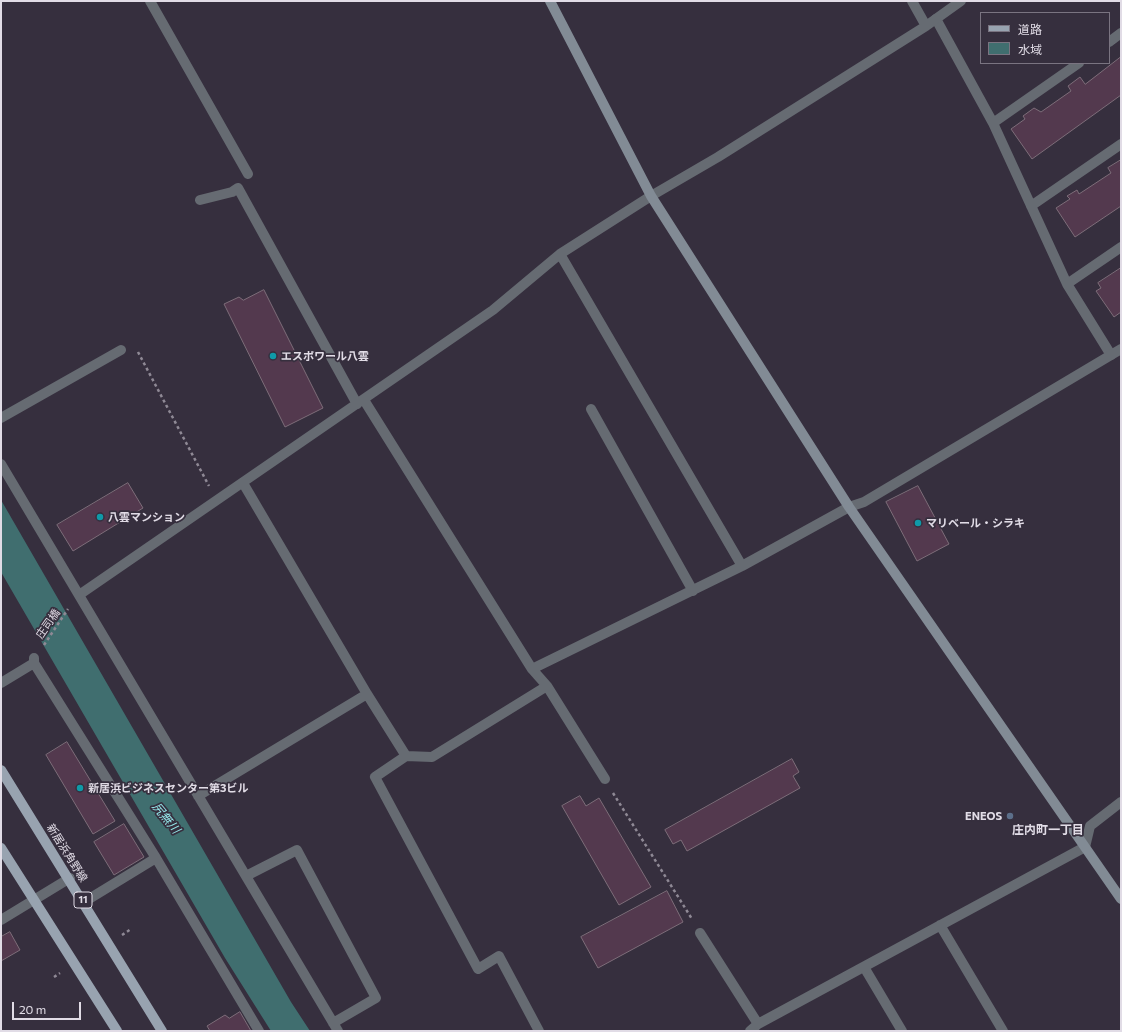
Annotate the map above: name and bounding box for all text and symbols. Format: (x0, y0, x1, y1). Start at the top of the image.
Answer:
legend (980, 12, 1110, 64)
text: 道路 (1018, 22, 1042, 36)
text: 水域 (1018, 42, 1042, 56)
place label: エスポワール八雲 (281, 349, 369, 363)
marker: エスポワール八雲 (268, 351, 278, 361)
place label: 八雲マンション (108, 510, 185, 524)
marker: 八雲マンション (95, 512, 105, 522)
place label: マリベール・シラキ (926, 516, 1025, 530)
marker: マリベール・シラキ (913, 518, 923, 528)
street label: 庄司橋 (33, 607, 63, 641)
place label: 新居浜ビジネスセンター第3ビル (88, 781, 248, 795)
marker: 新居浜ビジネスセンター第3ビル (75, 783, 85, 793)
water label: 尻無川 (149, 800, 183, 836)
place label: ENEOS (965, 809, 1002, 823)
marker: ENEOS (1005, 811, 1015, 821)
street label: 新居浜角野線 (44, 822, 90, 884)
district label: 庄内町一丁目 (1012, 823, 1084, 837)
road number: 11 (74, 892, 92, 908)
scale bar (14, 994, 83, 1020)
text: 20 m (19, 1002, 46, 1016)

